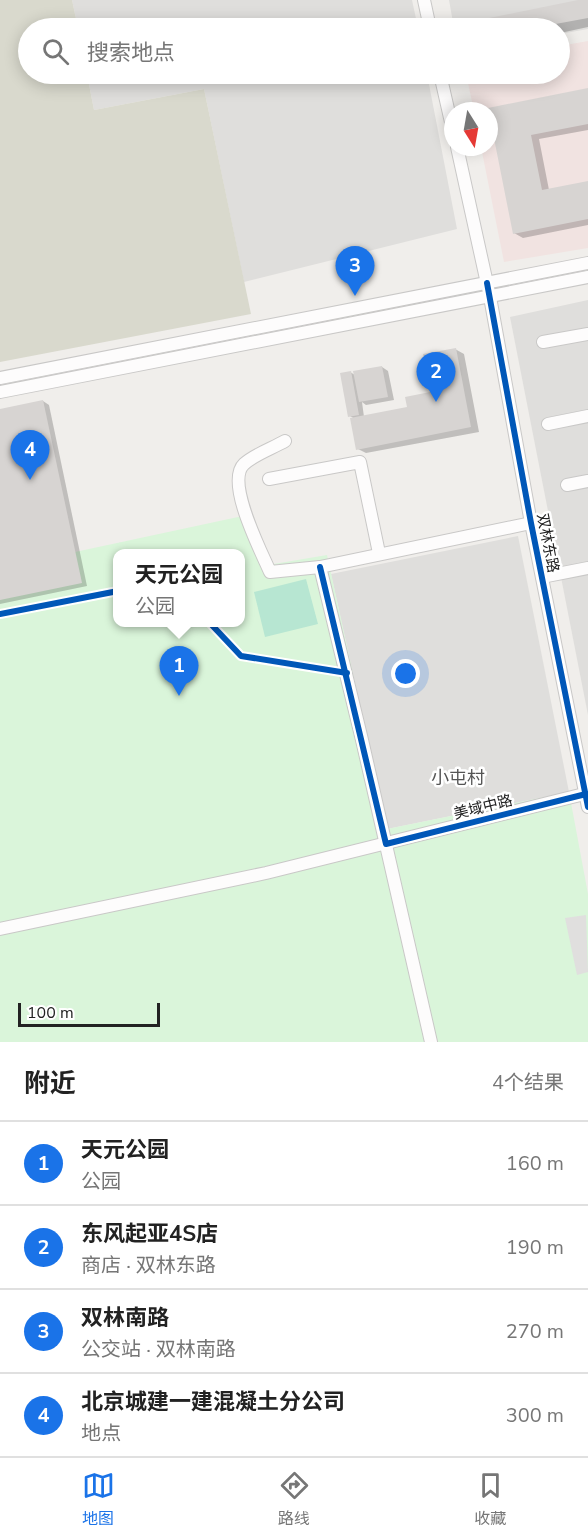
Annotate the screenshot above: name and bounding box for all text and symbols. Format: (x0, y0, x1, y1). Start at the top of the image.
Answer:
search box (18, 18, 570, 84)
icon: search (39, 35, 72, 68)
text: 搜索地点 (87, 38, 175, 68)
north arrow (444, 102, 498, 156)
pin: 3 (336, 246, 374, 296)
pin: 2 (416, 352, 456, 402)
pin: 4 (10, 430, 50, 480)
street label: 双林东路 (532, 512, 564, 574)
popup (113, 549, 245, 627)
text: 天元公园 (135, 560, 223, 590)
text: 公园 (135, 593, 175, 620)
pin: 1 (160, 646, 198, 696)
your location (391, 659, 420, 688)
district label: 小屯村 (431, 766, 485, 790)
street label: 美域中路 (451, 790, 515, 824)
scale bar (18, 1000, 160, 1028)
text: 100 m (27, 1002, 74, 1024)
text: 附近 (24, 1066, 76, 1101)
text: 4个结果 (492, 1069, 564, 1096)
text: 天元公园 (81, 1135, 169, 1165)
text: 1 (38, 1150, 50, 1177)
text: 160 m (506, 1150, 564, 1177)
text: 公园 (81, 1168, 121, 1195)
text: 东风起亚4S店 (81, 1219, 218, 1249)
text: 2 (38, 1234, 50, 1261)
text: 190 m (506, 1234, 564, 1261)
text: 商店 · 双林东路 (81, 1252, 216, 1279)
text: 双林南路 (81, 1303, 169, 1333)
text: 3 (38, 1318, 50, 1345)
text: 270 m (506, 1318, 564, 1345)
text: 公交站 · 双林南路 (81, 1336, 236, 1363)
text: 北京城建一建混凝土分公司 (81, 1387, 345, 1417)
text: 4 (38, 1402, 50, 1429)
text: 300 m (506, 1402, 564, 1429)
text: 地点 (81, 1420, 121, 1447)
tab: 地图 (82, 1469, 115, 1530)
tab: 路线 (278, 1469, 311, 1530)
tab: 收藏 (474, 1469, 507, 1530)

